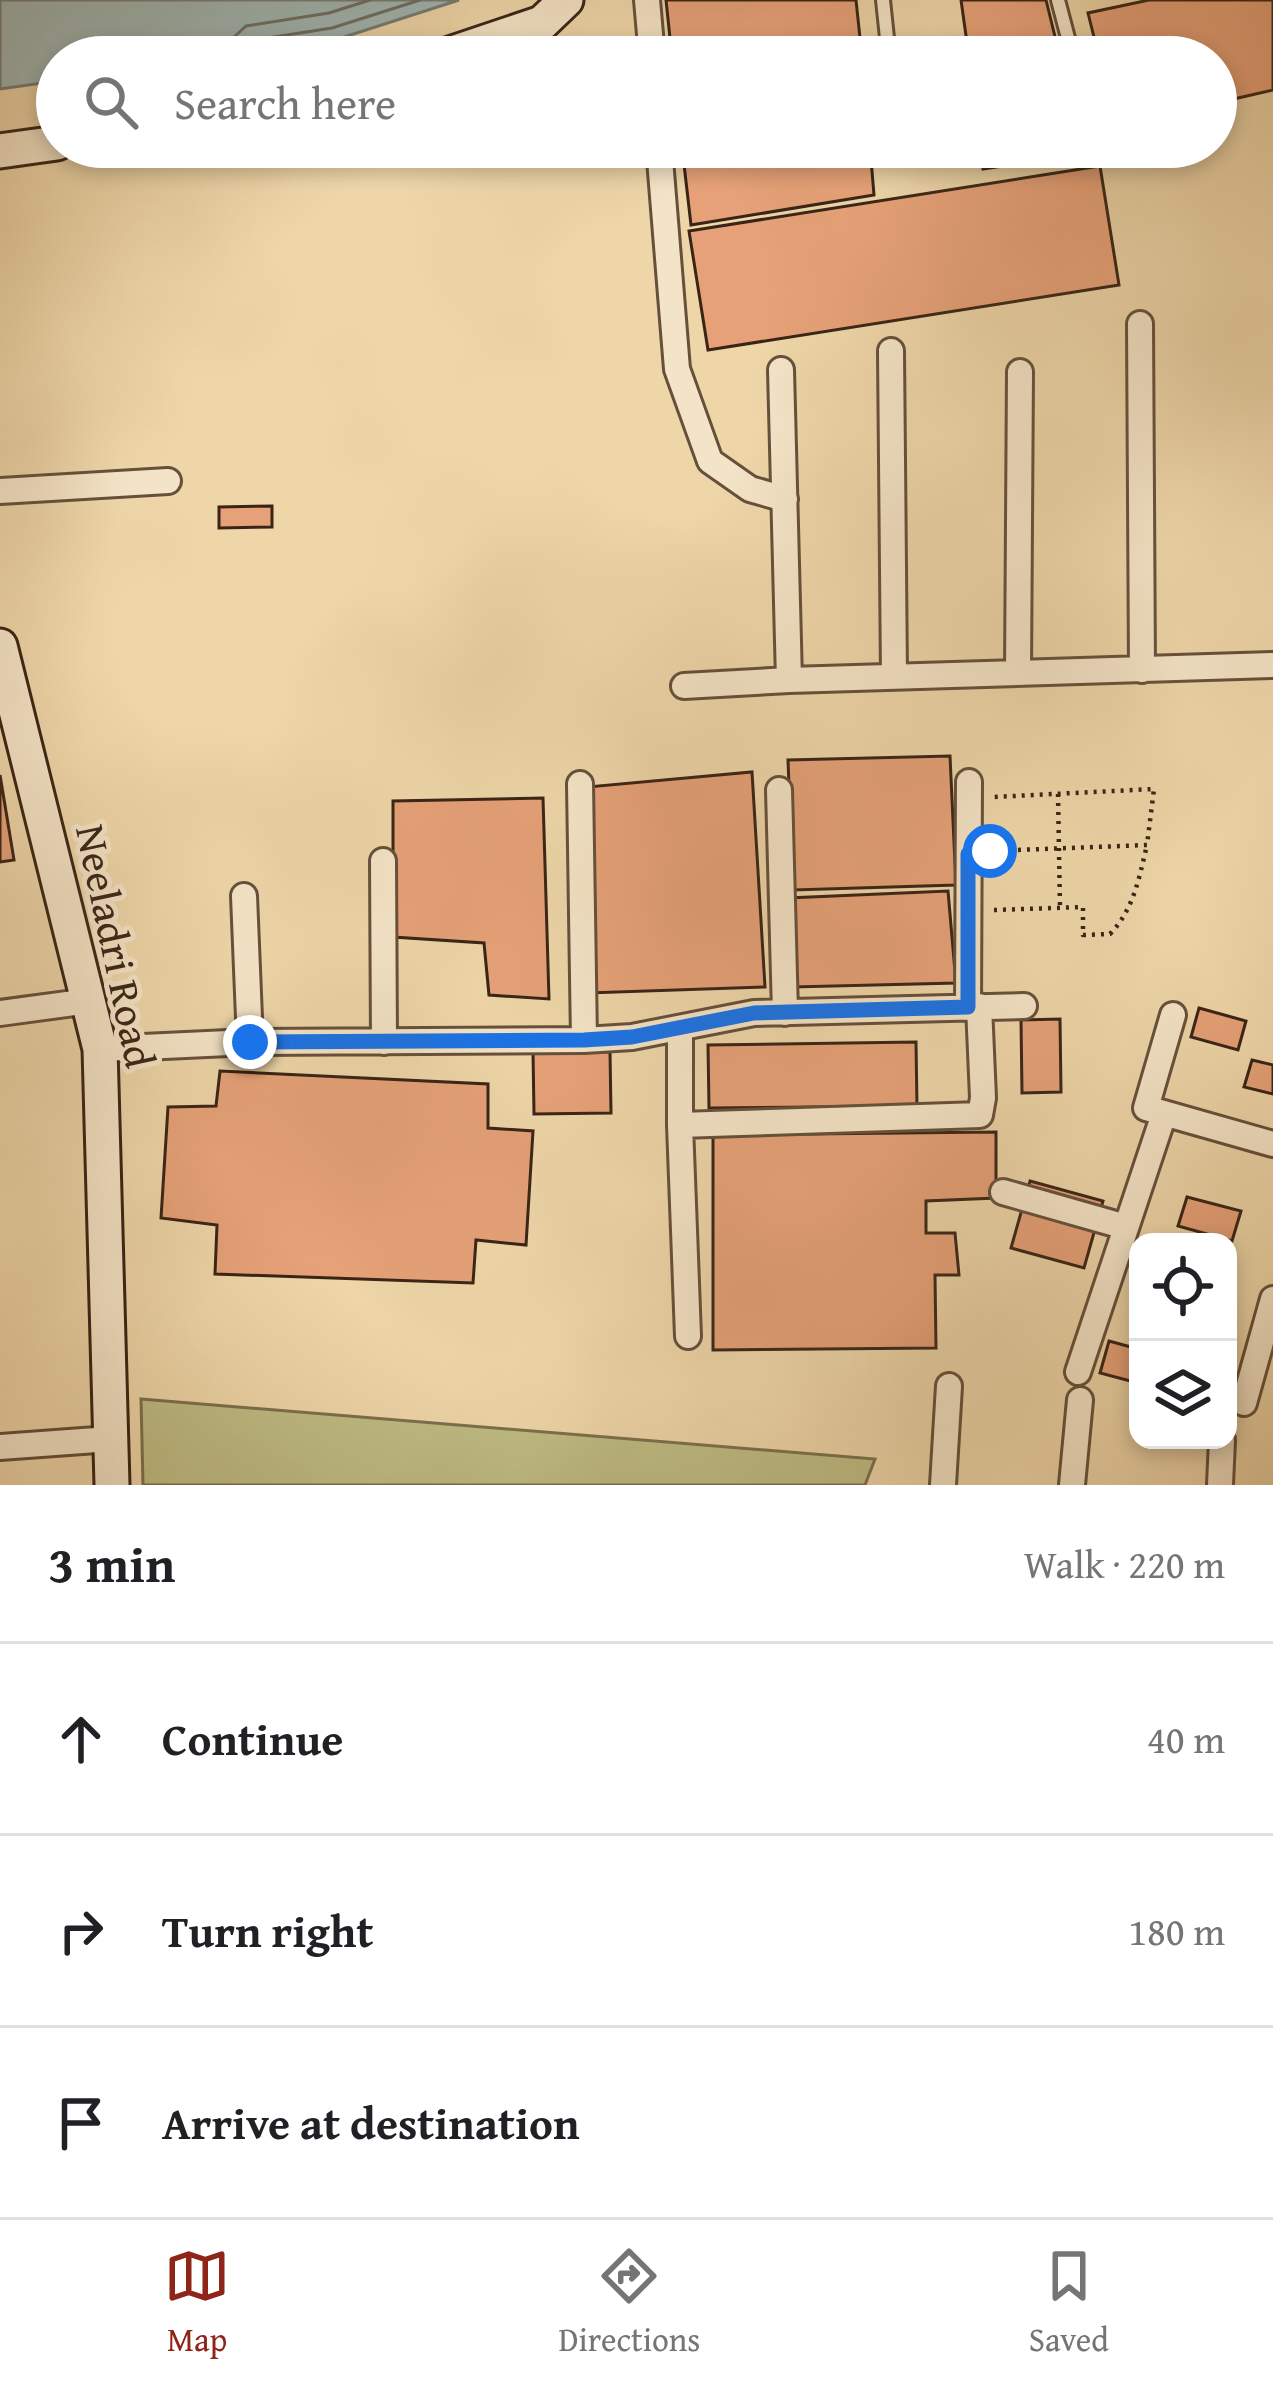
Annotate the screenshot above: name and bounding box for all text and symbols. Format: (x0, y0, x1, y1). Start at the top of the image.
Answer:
search box (36, 36, 1237, 168)
icon: search (78, 69, 144, 135)
text: Search here (174, 70, 396, 135)
street label: Neeladri Road (61, 819, 172, 1074)
route start (963, 824, 1017, 878)
route end (223, 1015, 277, 1069)
map controls (1129, 1233, 1237, 1449)
button: locate (1129, 1233, 1237, 1341)
button: layers (1129, 1341, 1237, 1449)
text: 3 min (48, 1526, 175, 1601)
text: Walk · 220 m (1024, 1535, 1225, 1592)
icon: ahead (48, 1706, 114, 1772)
text: Continue (162, 1706, 343, 1771)
text: 40 m (1147, 1710, 1225, 1767)
icon: right (48, 1898, 114, 1964)
text: Turn right (162, 1898, 374, 1963)
text: 180 m (1128, 1902, 1225, 1959)
icon: arrive (48, 2090, 114, 2156)
text: Arrive at destination (162, 2090, 580, 2155)
tab: Map (164, 2243, 230, 2363)
tab: Directions (559, 2243, 700, 2363)
tab: Saved (1029, 2243, 1109, 2363)

